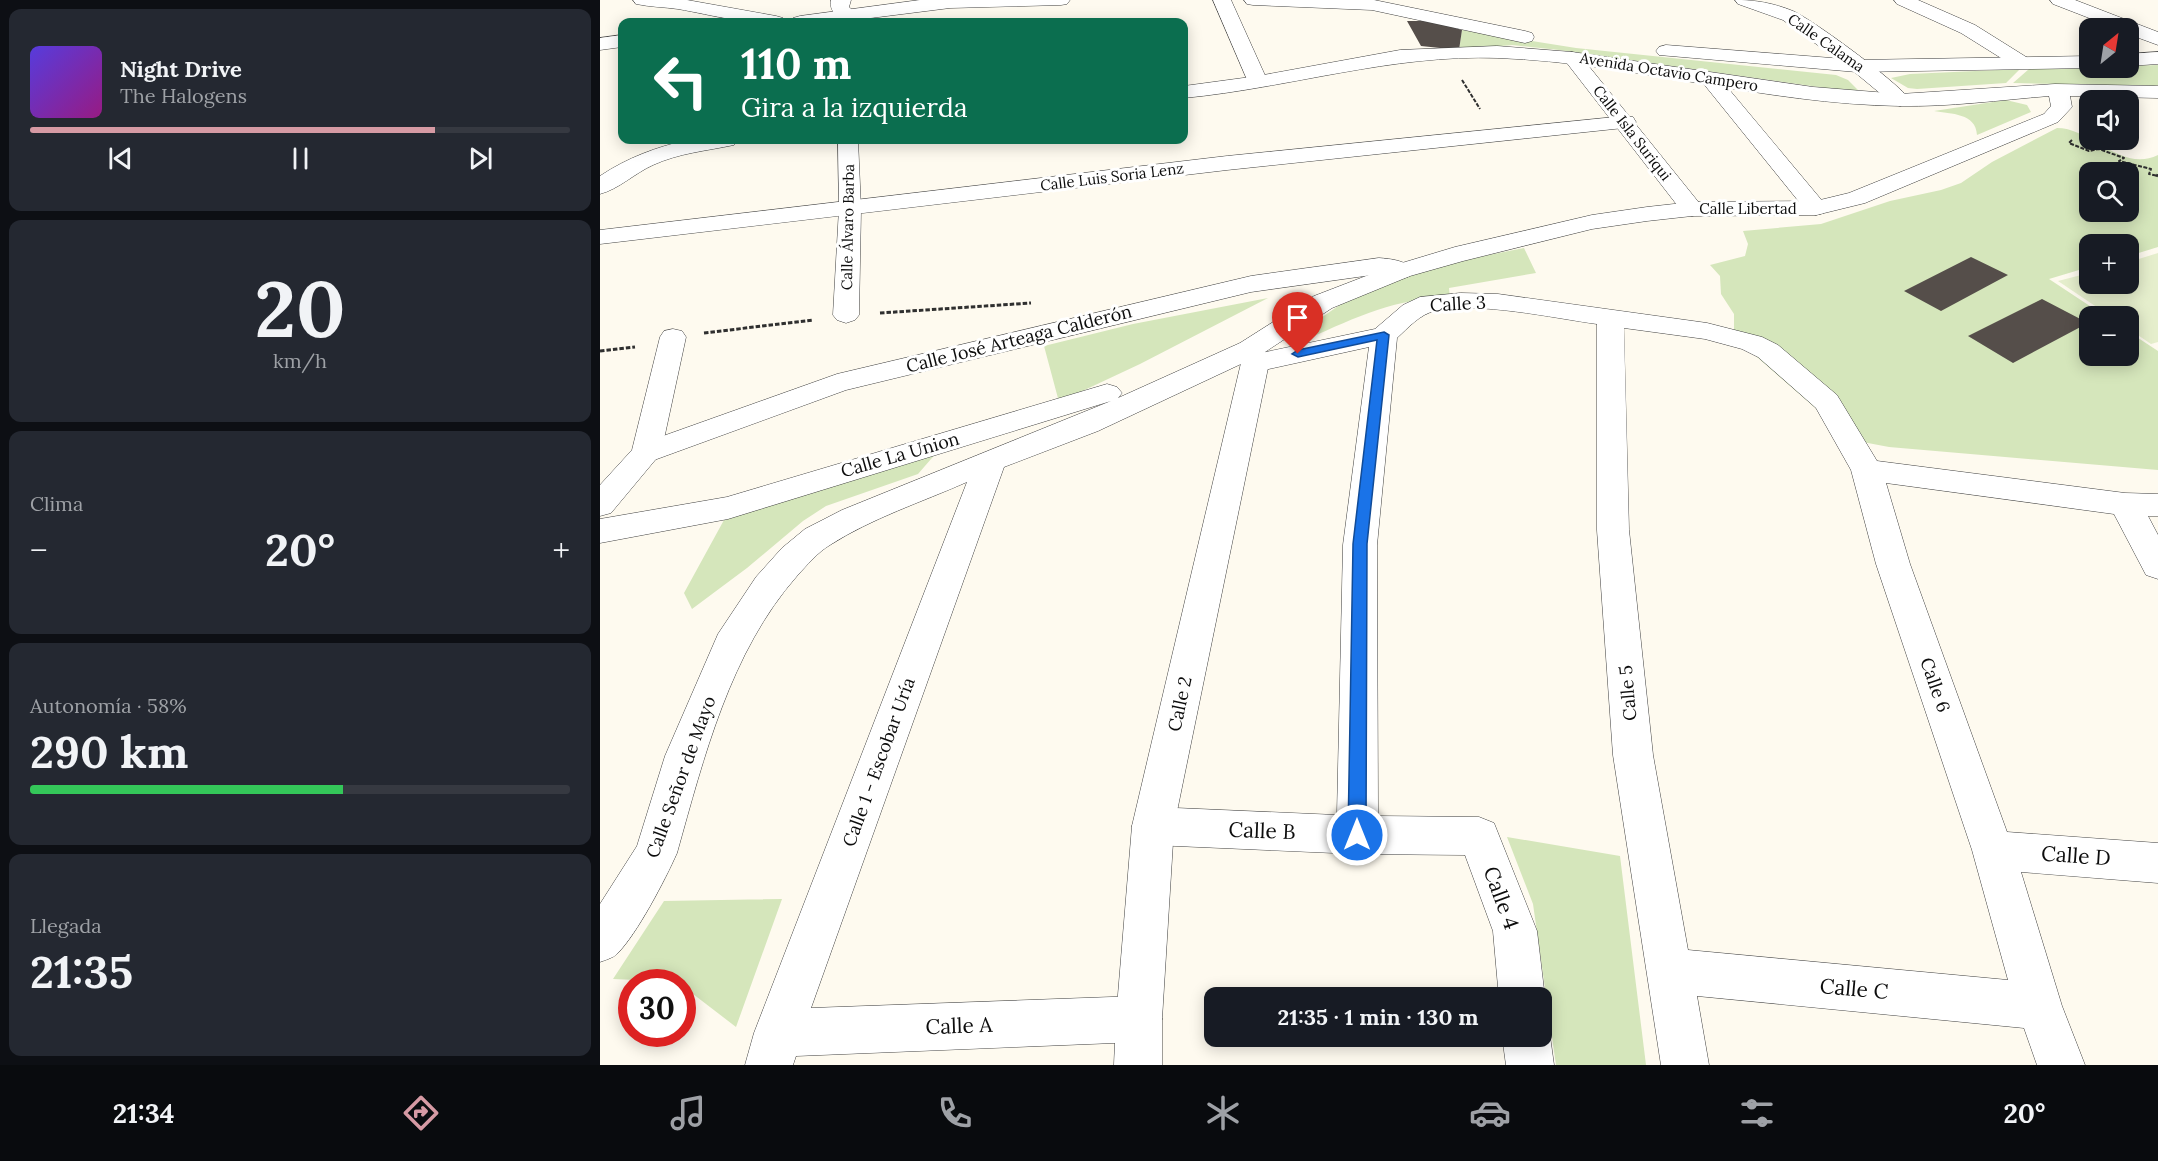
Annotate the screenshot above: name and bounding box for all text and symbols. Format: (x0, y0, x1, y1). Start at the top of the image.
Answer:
street label: Calle Calama (1784, 9, 1869, 76)
north arrow (2079, 18, 2139, 78)
map controls (2079, 18, 2139, 366)
text: 110 m (741, 37, 852, 91)
icon: left (642, 42, 720, 120)
street label: Avenida Octavio Campero (1578, 48, 1760, 95)
text: Night Drive (120, 55, 242, 83)
street label: Calle Isla Suriqui (1589, 81, 1676, 184)
text: The Halogens (120, 83, 247, 108)
text: Gira a la izquierda (741, 90, 968, 124)
button: sound (2079, 90, 2139, 150)
icon: previous (104, 142, 137, 175)
icon: pause (284, 142, 317, 175)
icon: next (464, 142, 497, 175)
street label: Calle Luis Soria Lenz (1039, 158, 1185, 195)
button: search (2079, 162, 2139, 222)
street label: Calle Álvaro Barba (837, 164, 858, 290)
street label: Calle Libertad (1699, 199, 1797, 218)
button: + (2079, 234, 2139, 294)
text: 20 (254, 259, 346, 358)
street label: Calle 3 (1429, 291, 1487, 316)
pin (1272, 292, 1323, 354)
street label: Calle José Arteaga Calderón (904, 299, 1134, 378)
icon: arrive (1281, 301, 1314, 334)
button: − (2079, 306, 2139, 366)
text: km/h (273, 348, 327, 373)
street label: Calle La Union (838, 427, 962, 482)
text: Clima (30, 491, 83, 516)
text: 20° (265, 521, 335, 578)
text: − (30, 529, 48, 571)
text: + (552, 529, 570, 571)
street label: Calle 6 (1915, 654, 1956, 715)
street label: Calle 5 (1614, 664, 1641, 722)
street label: Calle 1 - Escobar Uría (837, 674, 920, 850)
street label: Calle 2 (1162, 674, 1197, 734)
text: Autonomía · 58% (30, 693, 187, 718)
street label: Calle Señor de Mayo (641, 693, 721, 861)
text: 290 km (30, 723, 189, 780)
position arrow (1325, 803, 1389, 867)
street label: Calle B (1228, 816, 1296, 845)
street label: Calle D (2040, 840, 2112, 871)
street label: Calle 4 (1478, 863, 1525, 933)
text: Llegada (30, 913, 102, 938)
text: 21:35 (30, 943, 133, 1000)
speed limit sign: 30 (618, 969, 696, 1047)
street label: Calle C (1819, 972, 1890, 1005)
text: 21:35 · 1 min · 130 m (1278, 1003, 1478, 1031)
street label: Calle A (925, 1011, 994, 1040)
icon: directions (400, 1092, 442, 1134)
icon: music (667, 1092, 709, 1134)
icon: phone (934, 1092, 976, 1134)
icon: climate (1202, 1092, 1244, 1134)
icon: car (1469, 1092, 1511, 1134)
icon: filters (1736, 1092, 1778, 1134)
text: 21:34 (113, 1096, 175, 1130)
text: 20° (2003, 1096, 2045, 1130)

